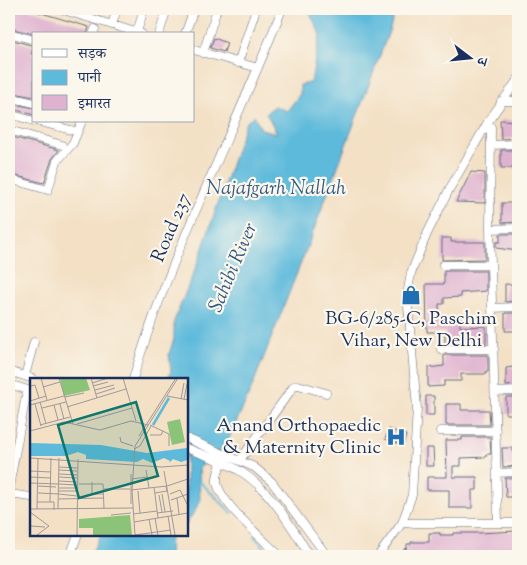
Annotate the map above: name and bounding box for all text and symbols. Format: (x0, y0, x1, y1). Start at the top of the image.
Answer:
legend (32, 32, 195, 122)
north arrow (444, 32, 494, 82)
text: सड़क (77, 44, 107, 65)
text: उ (470, 54, 491, 68)
text: पानी (77, 68, 102, 89)
text: इमारत (77, 94, 112, 115)
water label: Najafgarh Nallah (206, 175, 346, 204)
street label: Road 237 (145, 189, 199, 267)
water label: Sahibi River (202, 219, 266, 317)
shop icon: BG-6/285-C, Paschim Vihar, New Delhi (400, 284, 422, 306)
place label: BG-6/285-C, Paschim Vihar, New Delhi (325, 306, 497, 355)
inset map (30, 378, 188, 535)
place label: Anand Orthopaedic & Maternity Clinic (216, 413, 381, 462)
hospital icon: Anand Orthopaedic & Maternity Clinic (385, 426, 407, 448)

